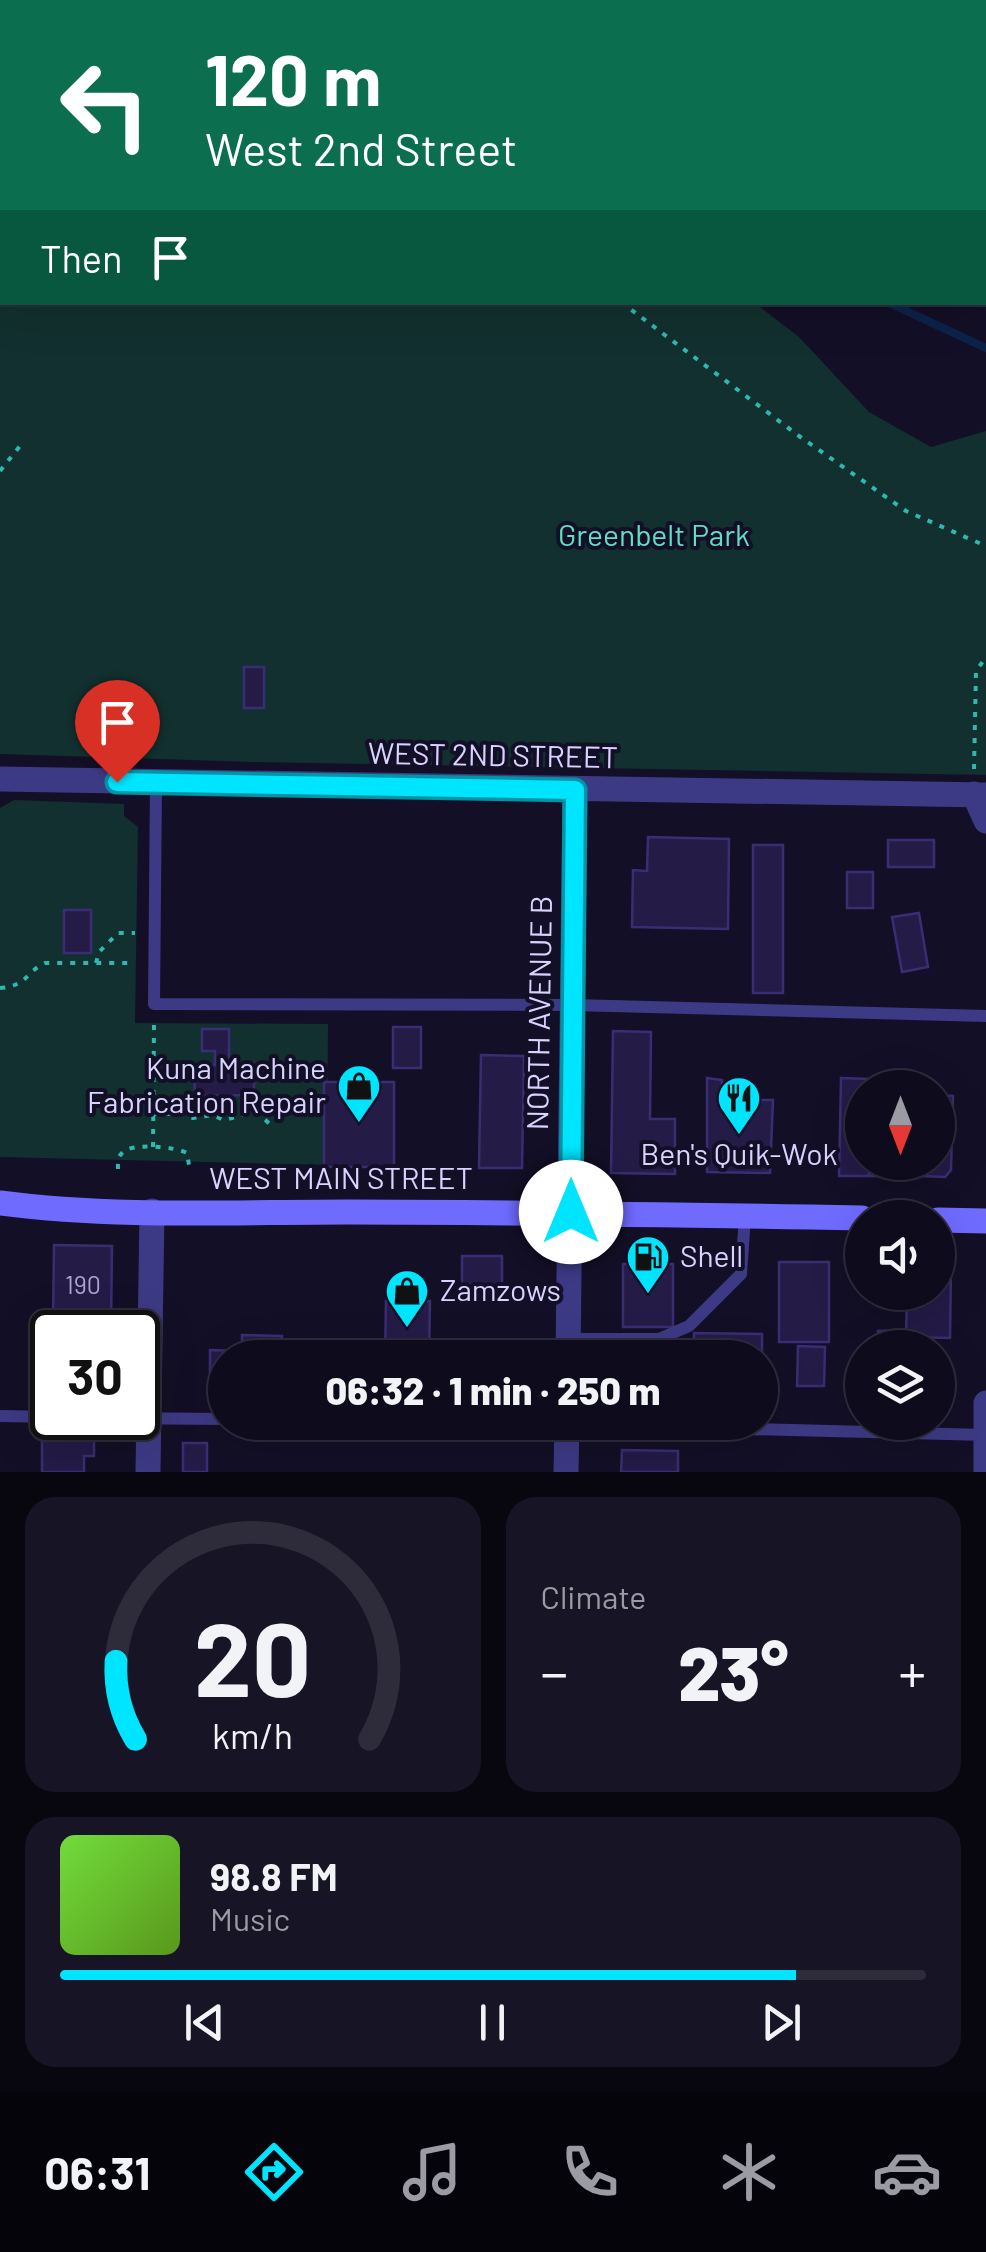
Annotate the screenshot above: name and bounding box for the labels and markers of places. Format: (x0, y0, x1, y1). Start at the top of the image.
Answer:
pin (75, 680, 160, 783)
place label: Kuna Machine Fabrication Repair (87, 1049, 326, 1119)
shop icon: Kuna Machine Fabrication Repair (336, 1063, 382, 1124)
restaurant icon: Ben's Quik-Wok (716, 1075, 762, 1136)
place label: Ben's Quik-Wok (640, 1135, 838, 1171)
fuel station icon: Shell (625, 1234, 671, 1295)
place label: Shell (680, 1237, 743, 1273)
shop icon: Zamzows (384, 1268, 430, 1329)
place label: Zamzows (440, 1271, 561, 1307)

